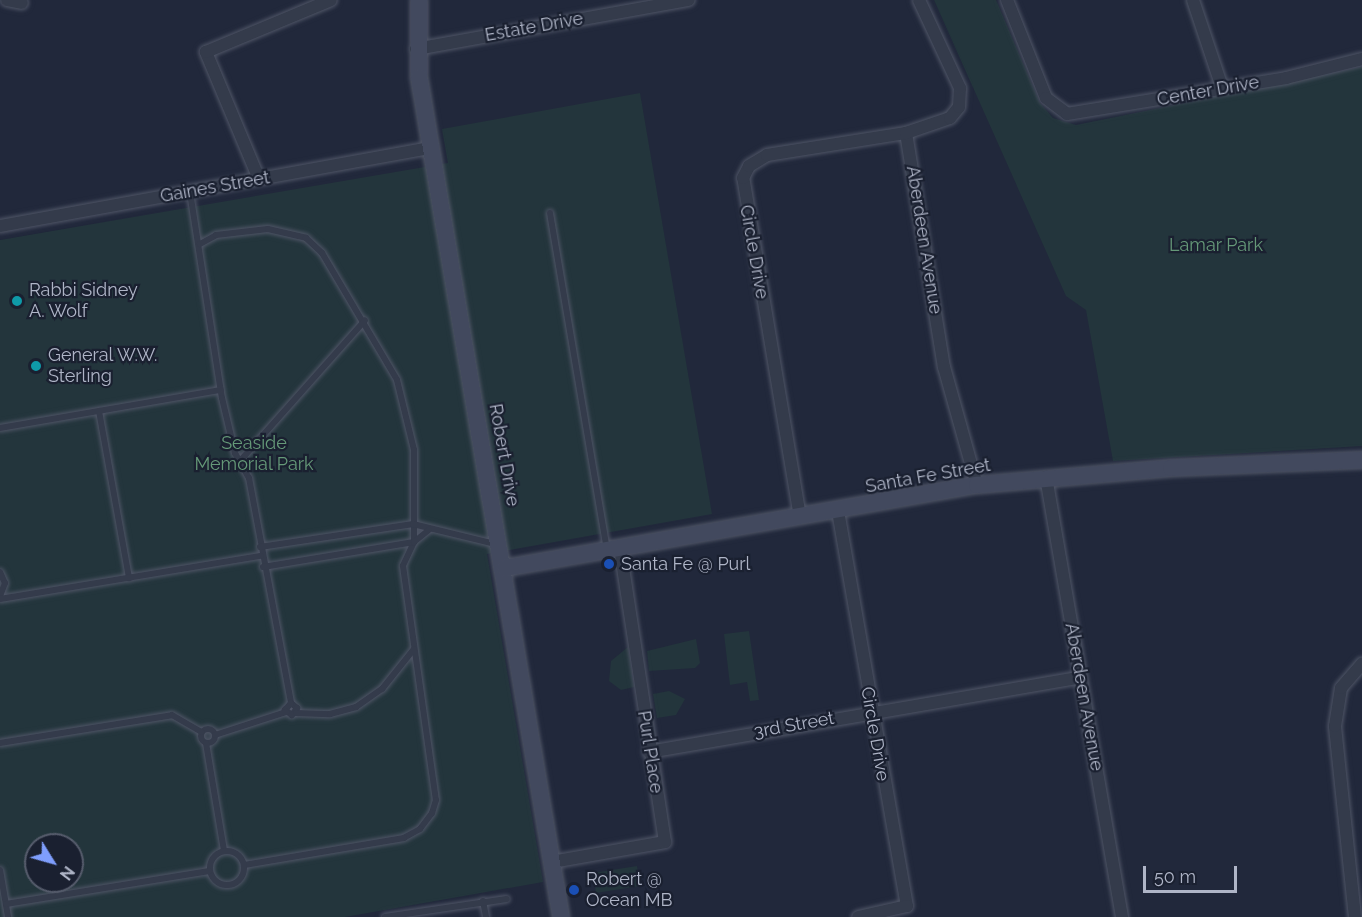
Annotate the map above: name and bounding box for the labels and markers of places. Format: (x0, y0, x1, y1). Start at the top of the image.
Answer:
place label: Rabbi Sidney A. Wolf (29, 280, 138, 322)
marker: Rabbi Sidney A. Wolf (10, 294, 24, 308)
place label: General W.W. Sterling (48, 345, 159, 388)
marker: General W.W. Sterling (29, 359, 43, 373)
place label: Santa Fe @ Purl (621, 553, 750, 575)
marker: Santa Fe @ Purl (602, 557, 616, 571)
place label: Robert @ Ocean MB (586, 869, 673, 912)
marker: Robert @ Ocean MB (567, 883, 581, 897)

